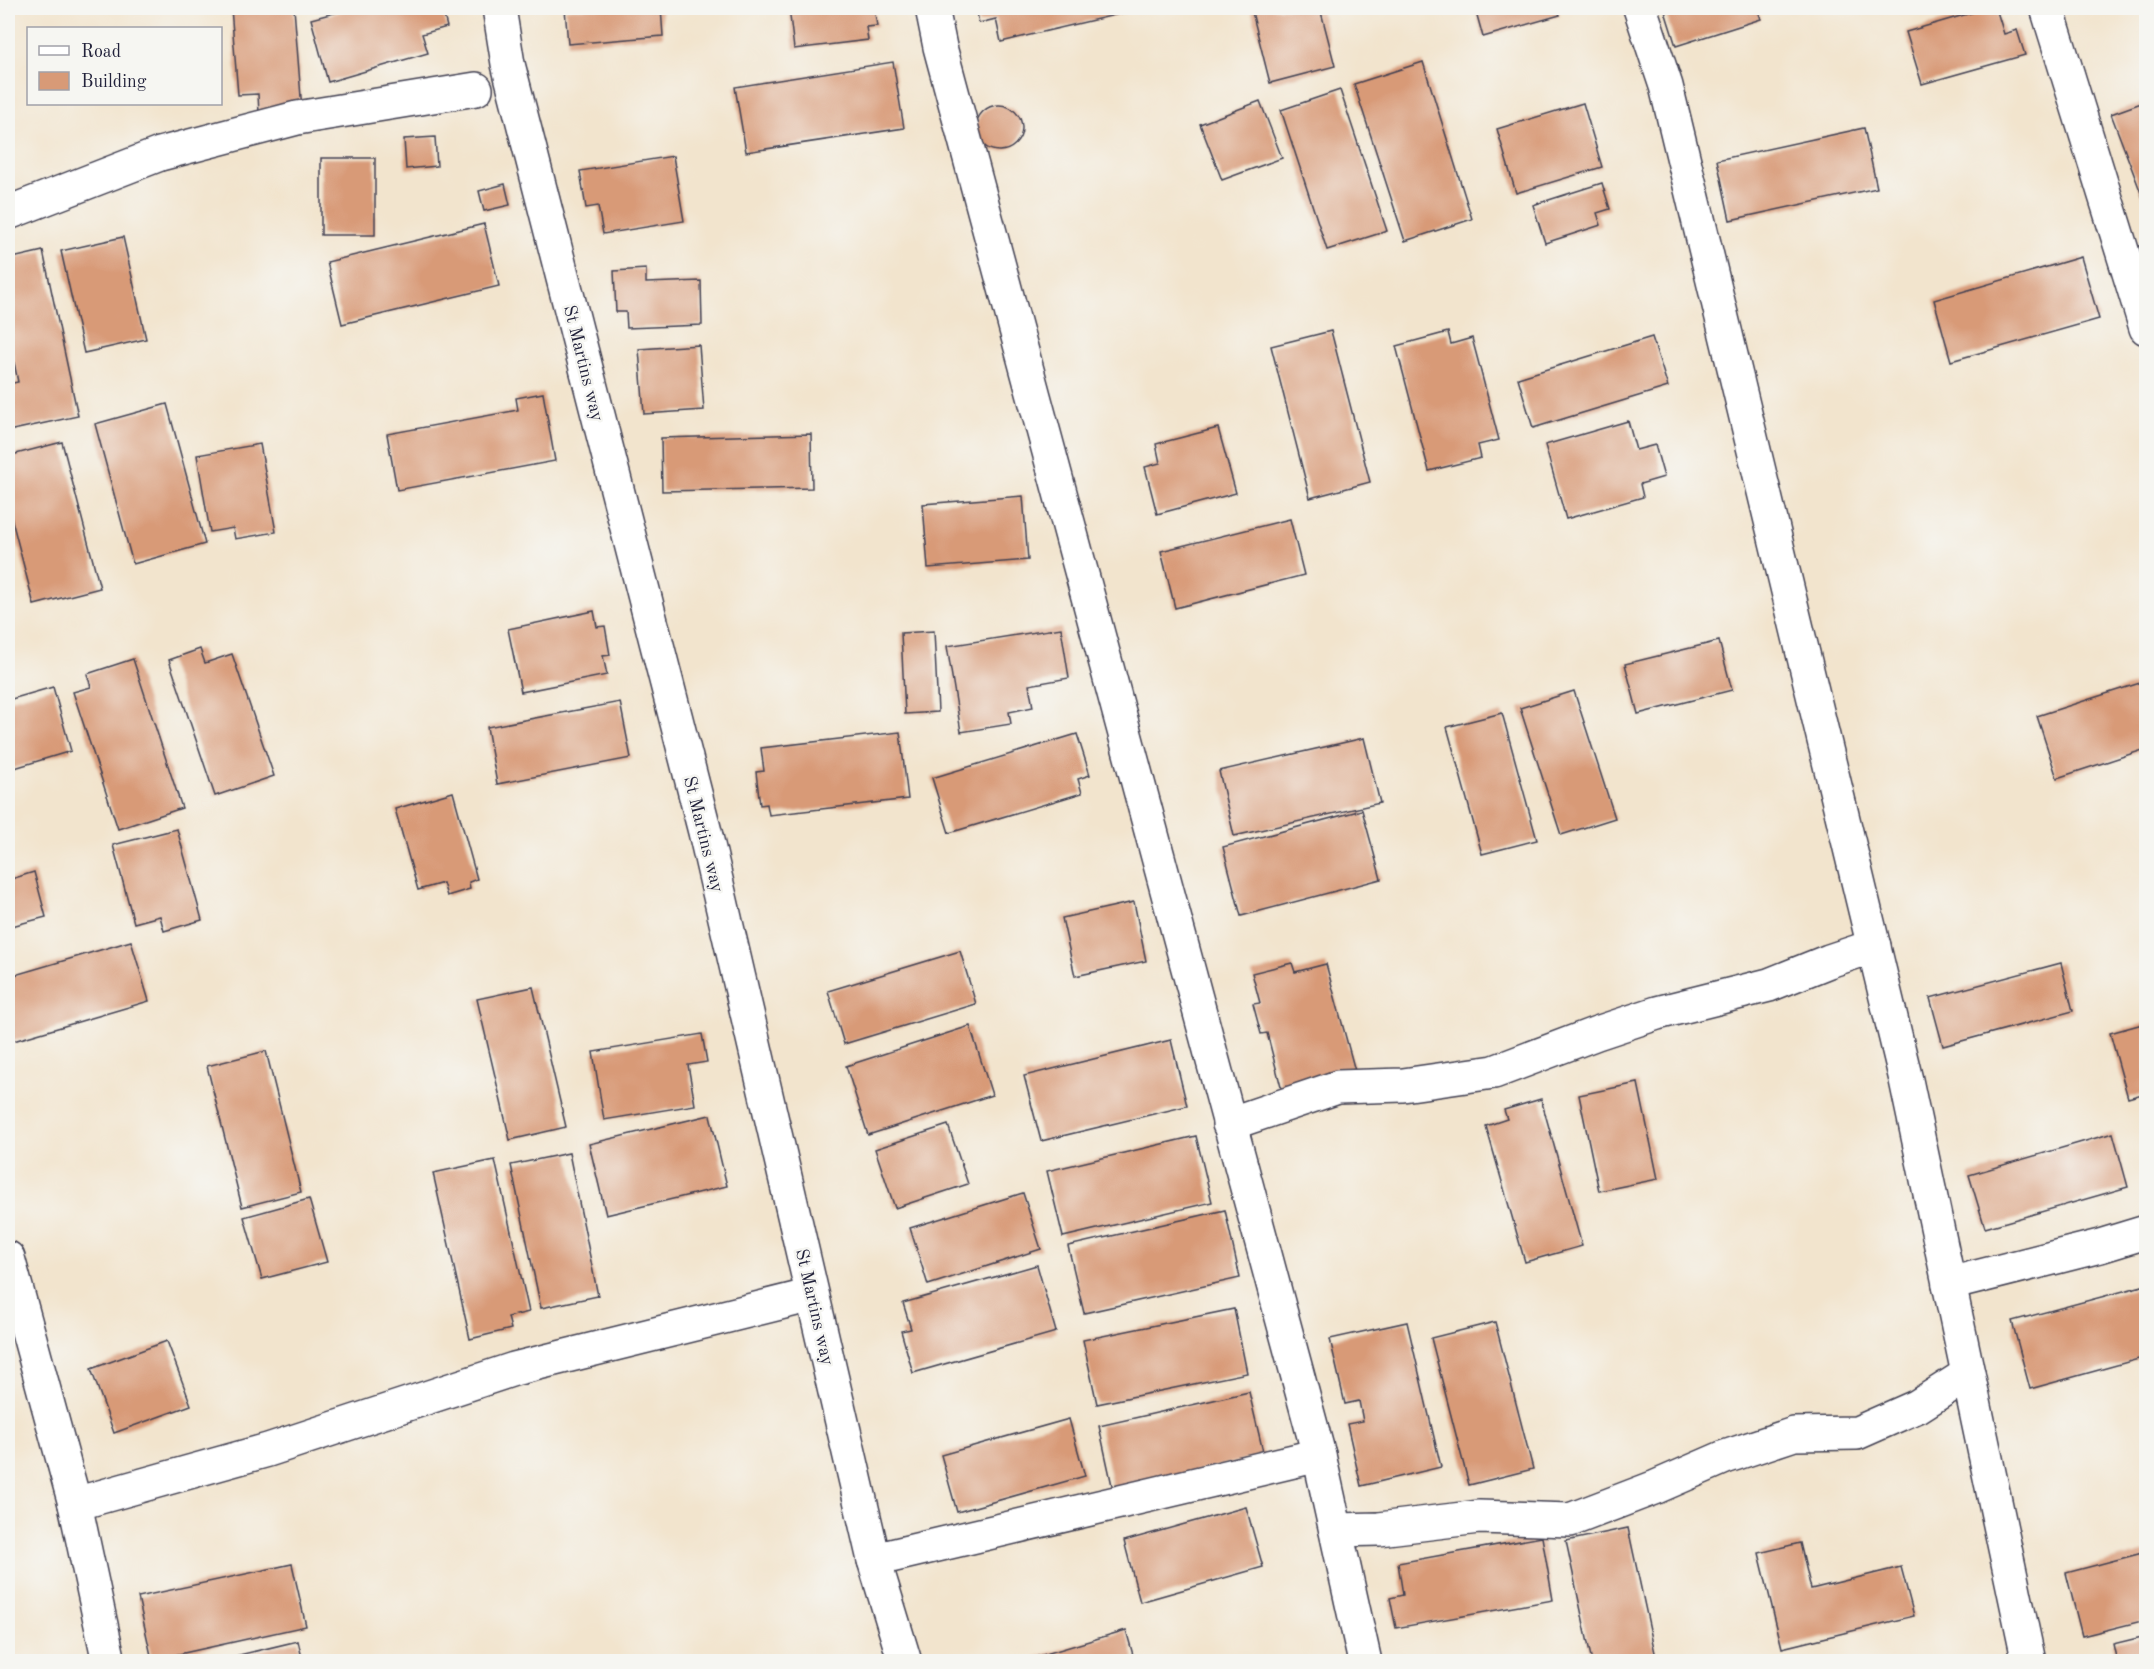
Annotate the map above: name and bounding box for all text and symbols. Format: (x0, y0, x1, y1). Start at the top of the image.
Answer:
legend (27, 27, 222, 105)
text: Road (81, 43, 121, 61)
text: Building (81, 73, 147, 91)
street label: St Martins way (560, 303, 606, 424)
street label: St Martins way (680, 774, 726, 895)
street label: St Martins way (792, 1247, 836, 1368)

